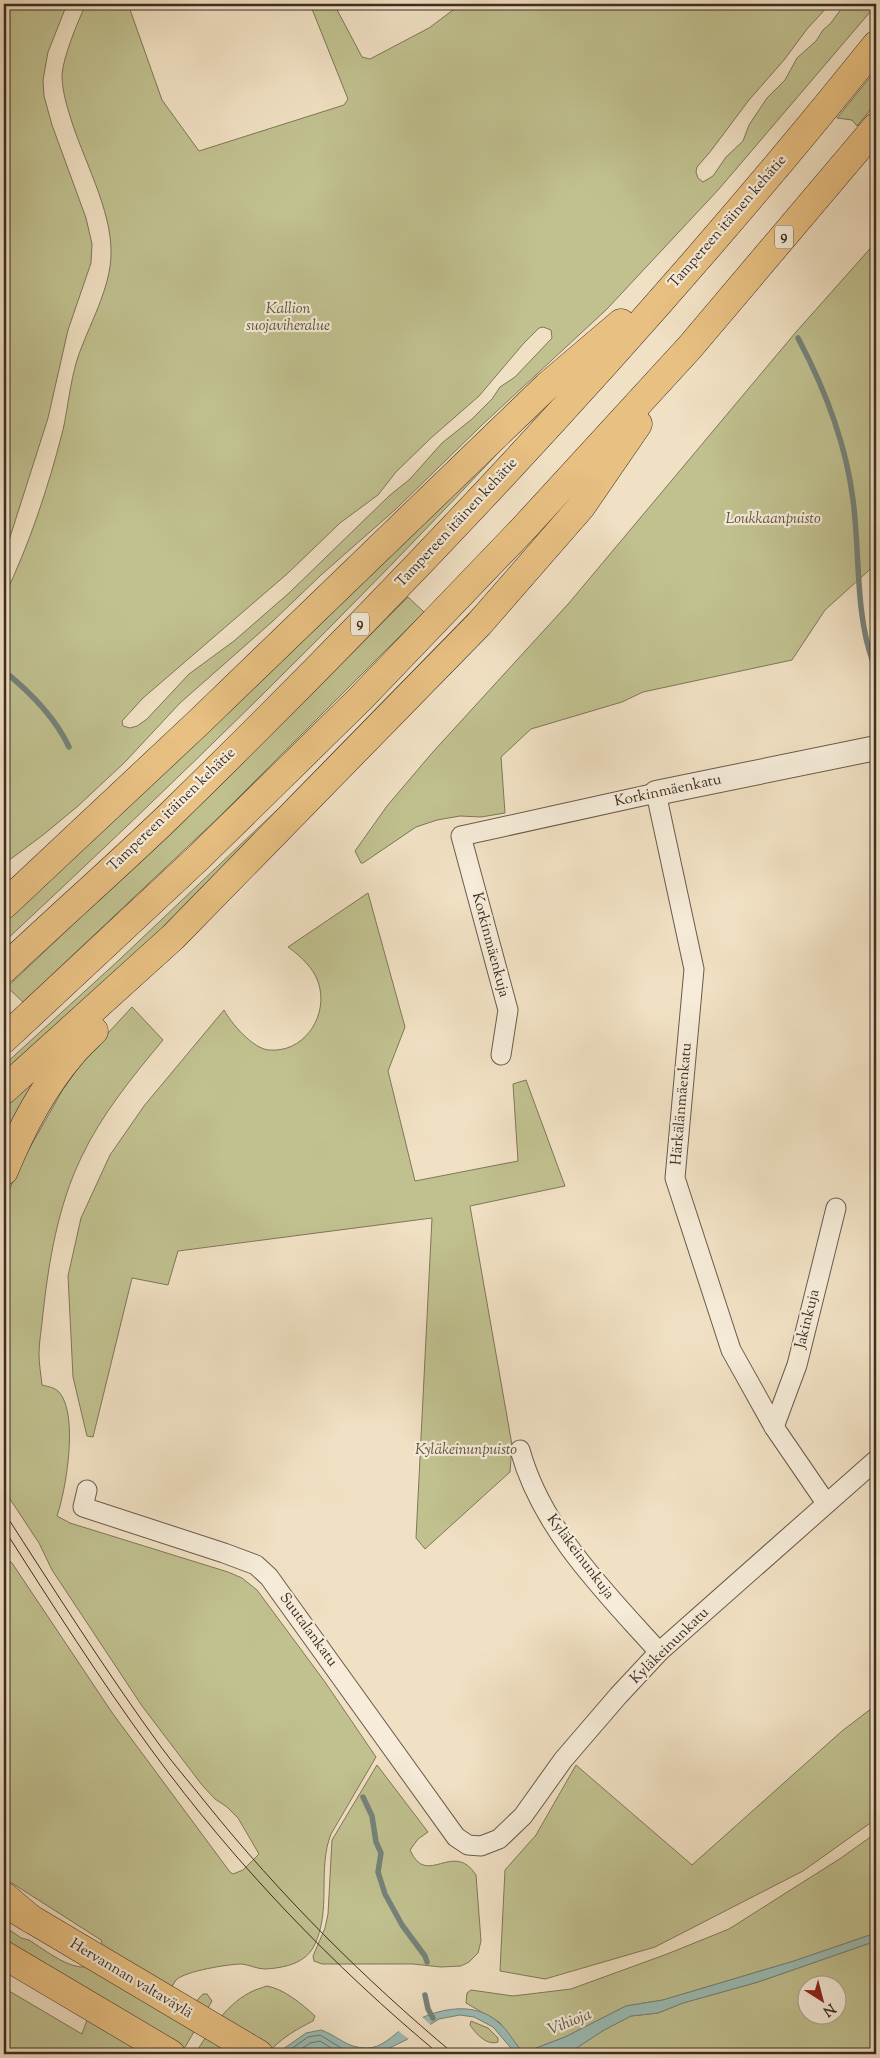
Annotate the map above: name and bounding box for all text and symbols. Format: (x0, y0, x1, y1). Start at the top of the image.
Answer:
street label: Tampereen itäinen kehätie (664, 151, 792, 293)
road number: 9 (775, 226, 793, 248)
park label: Kallion suojaviheralue (246, 299, 330, 337)
street label: Tampereen itäinen kehätie (391, 454, 523, 592)
park label: Loukkaanpuisto (725, 509, 821, 530)
road number: 9 (351, 612, 369, 636)
street label: Tampereen itäinen kehätie (103, 743, 241, 877)
street label: Korkinmäenkatu (613, 769, 724, 813)
street label: Korkinmäenkuja (466, 890, 514, 1000)
street label: Härkälänmäenkatu (666, 1042, 698, 1166)
street label: Jakinkuja (790, 1287, 825, 1352)
park label: Kyläkeinunpuisto (415, 1440, 517, 1461)
street label: Kyläkeinunkuja (541, 1510, 619, 1604)
street label: Suutalankatu (274, 1589, 342, 1672)
street label: Kyläkeinunkatu (626, 1603, 714, 1689)
street label: Hervannan valtaväylä (66, 1934, 196, 2024)
north arrow (798, 1976, 848, 2026)
text: N (818, 1998, 839, 2020)
water label: Vihioja (545, 2004, 595, 2042)

